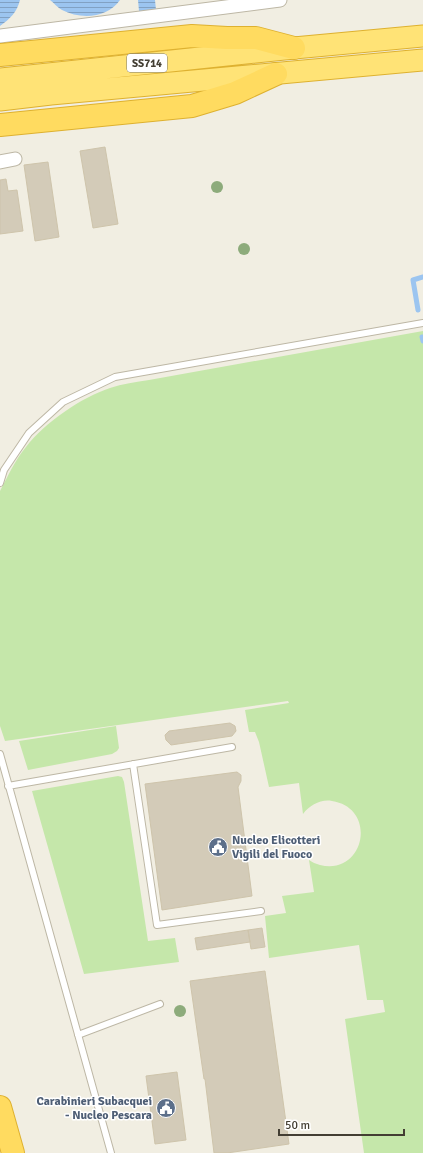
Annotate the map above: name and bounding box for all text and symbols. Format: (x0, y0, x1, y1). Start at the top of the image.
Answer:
road number: SS714 (127, 54, 167, 72)
place label: Nucleo Elicotteri Vigili del Fuoco (232, 833, 320, 862)
public building icon: Nucleo Elicotteri Vigili del Fuoco (207, 836, 229, 858)
place label: Carabinieri Subacquei - Nucleo Pescara (36, 1094, 152, 1123)
public building icon: Carabinieri Subacquei - Nucleo Pescara (155, 1097, 177, 1119)
scale bar (279, 1111, 404, 1137)
text: 50 m (285, 1118, 310, 1133)

